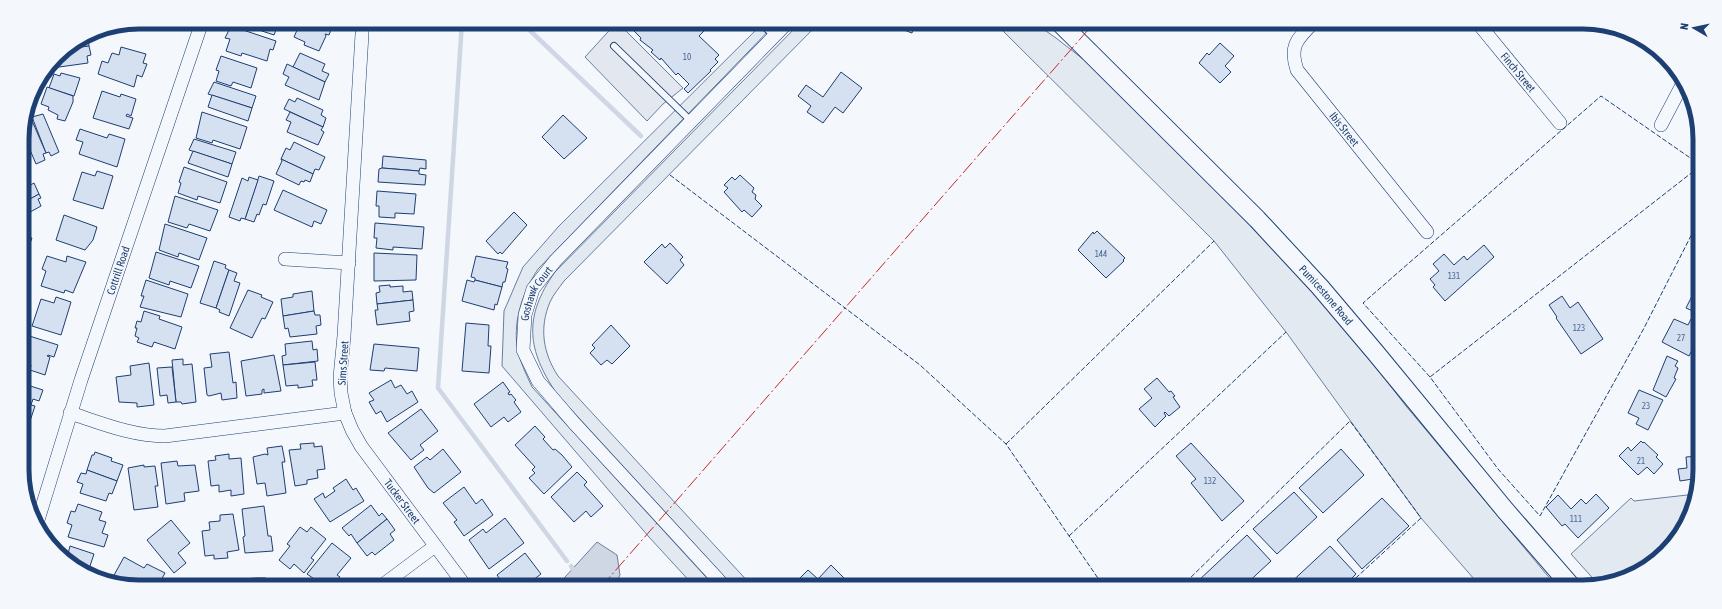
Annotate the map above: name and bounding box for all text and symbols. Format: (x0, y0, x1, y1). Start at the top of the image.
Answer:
north arrow (1674, 8, 1714, 48)
text: N (1678, 22, 1691, 31)
street label: Finch Street (1499, 50, 1538, 94)
house number: 10 (683, 52, 691, 62)
street label: Ibis Street (1327, 110, 1362, 148)
street label: Cottrill Road (104, 245, 132, 296)
house number: 144 (1095, 249, 1107, 259)
street label: Pumicestone Road (1297, 263, 1355, 327)
street label: Goshawk Court (519, 264, 554, 321)
house number: 131 (1448, 271, 1460, 281)
house number: 123 (1573, 323, 1585, 333)
house number: 27 (1677, 333, 1685, 343)
street label: Sims Street (335, 340, 351, 386)
house number: 23 (1642, 401, 1650, 411)
house number: 21 (1637, 456, 1645, 466)
house number: 132 (1204, 476, 1216, 486)
street label: Tucker Street (382, 477, 423, 526)
house number: 111 (1570, 514, 1582, 524)

